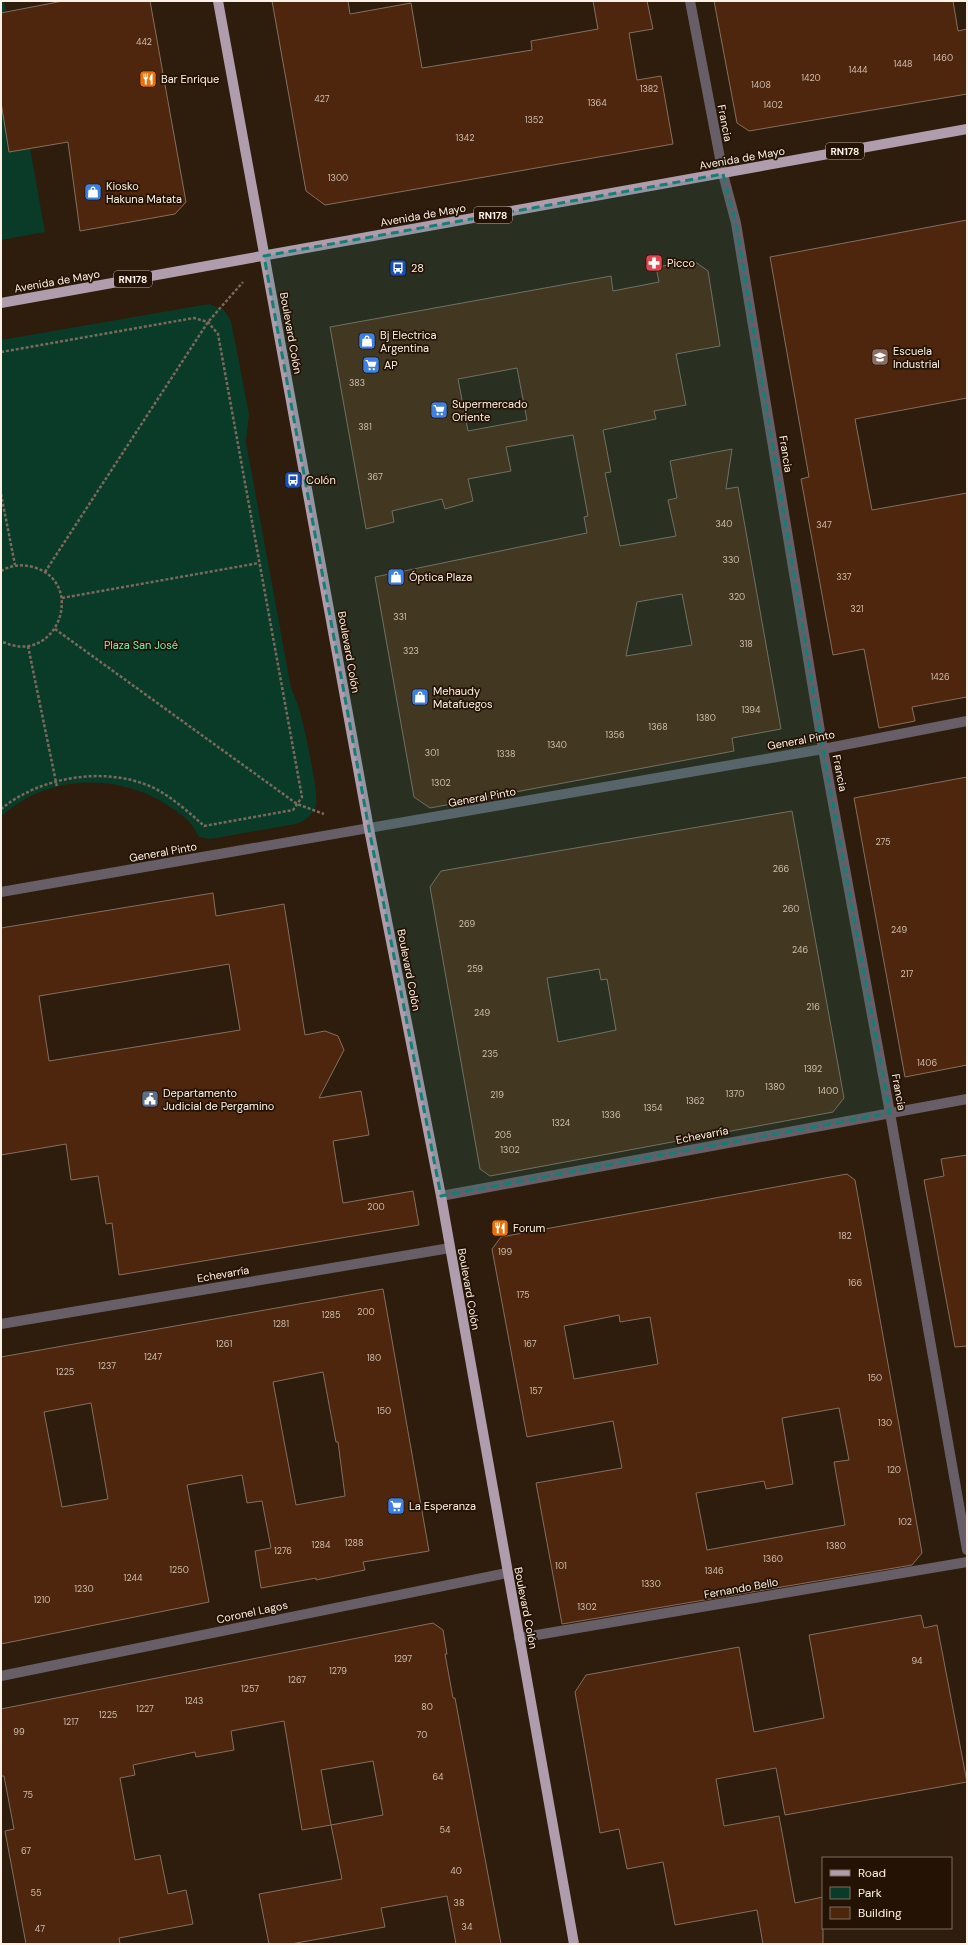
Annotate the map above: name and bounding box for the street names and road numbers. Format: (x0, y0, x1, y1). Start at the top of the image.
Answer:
street label: Francia (715, 103, 735, 143)
road number: RN178 (826, 143, 864, 159)
street label: Avenida de Mayo (698, 144, 786, 172)
street label: Avenida de Mayo (379, 201, 467, 229)
road number: RN178 (474, 207, 512, 223)
street label: Avenida de Mayo (13, 267, 101, 295)
road number: RN178 (114, 271, 152, 287)
street label: Boulevard Colón (277, 291, 305, 375)
street label: Francia (776, 435, 796, 473)
street label: Boulevard Colón (335, 610, 363, 694)
street label: General Pinto (766, 727, 836, 753)
street label: Francia (830, 753, 850, 793)
street label: General Pinto (447, 784, 517, 810)
street label: General Pinto (128, 839, 198, 865)
street label: Boulevard Colón (394, 928, 424, 1012)
street label: Francia (889, 1072, 909, 1112)
street label: Echevarría (675, 1123, 729, 1147)
street label: Boulevard Colón (455, 1247, 483, 1331)
street label: Echevarría (196, 1263, 250, 1285)
street label: Boulevard Colón (511, 1566, 541, 1650)
street label: Fernando Bello (703, 1575, 779, 1601)
street label: Coronel Lagos (215, 1598, 289, 1626)

